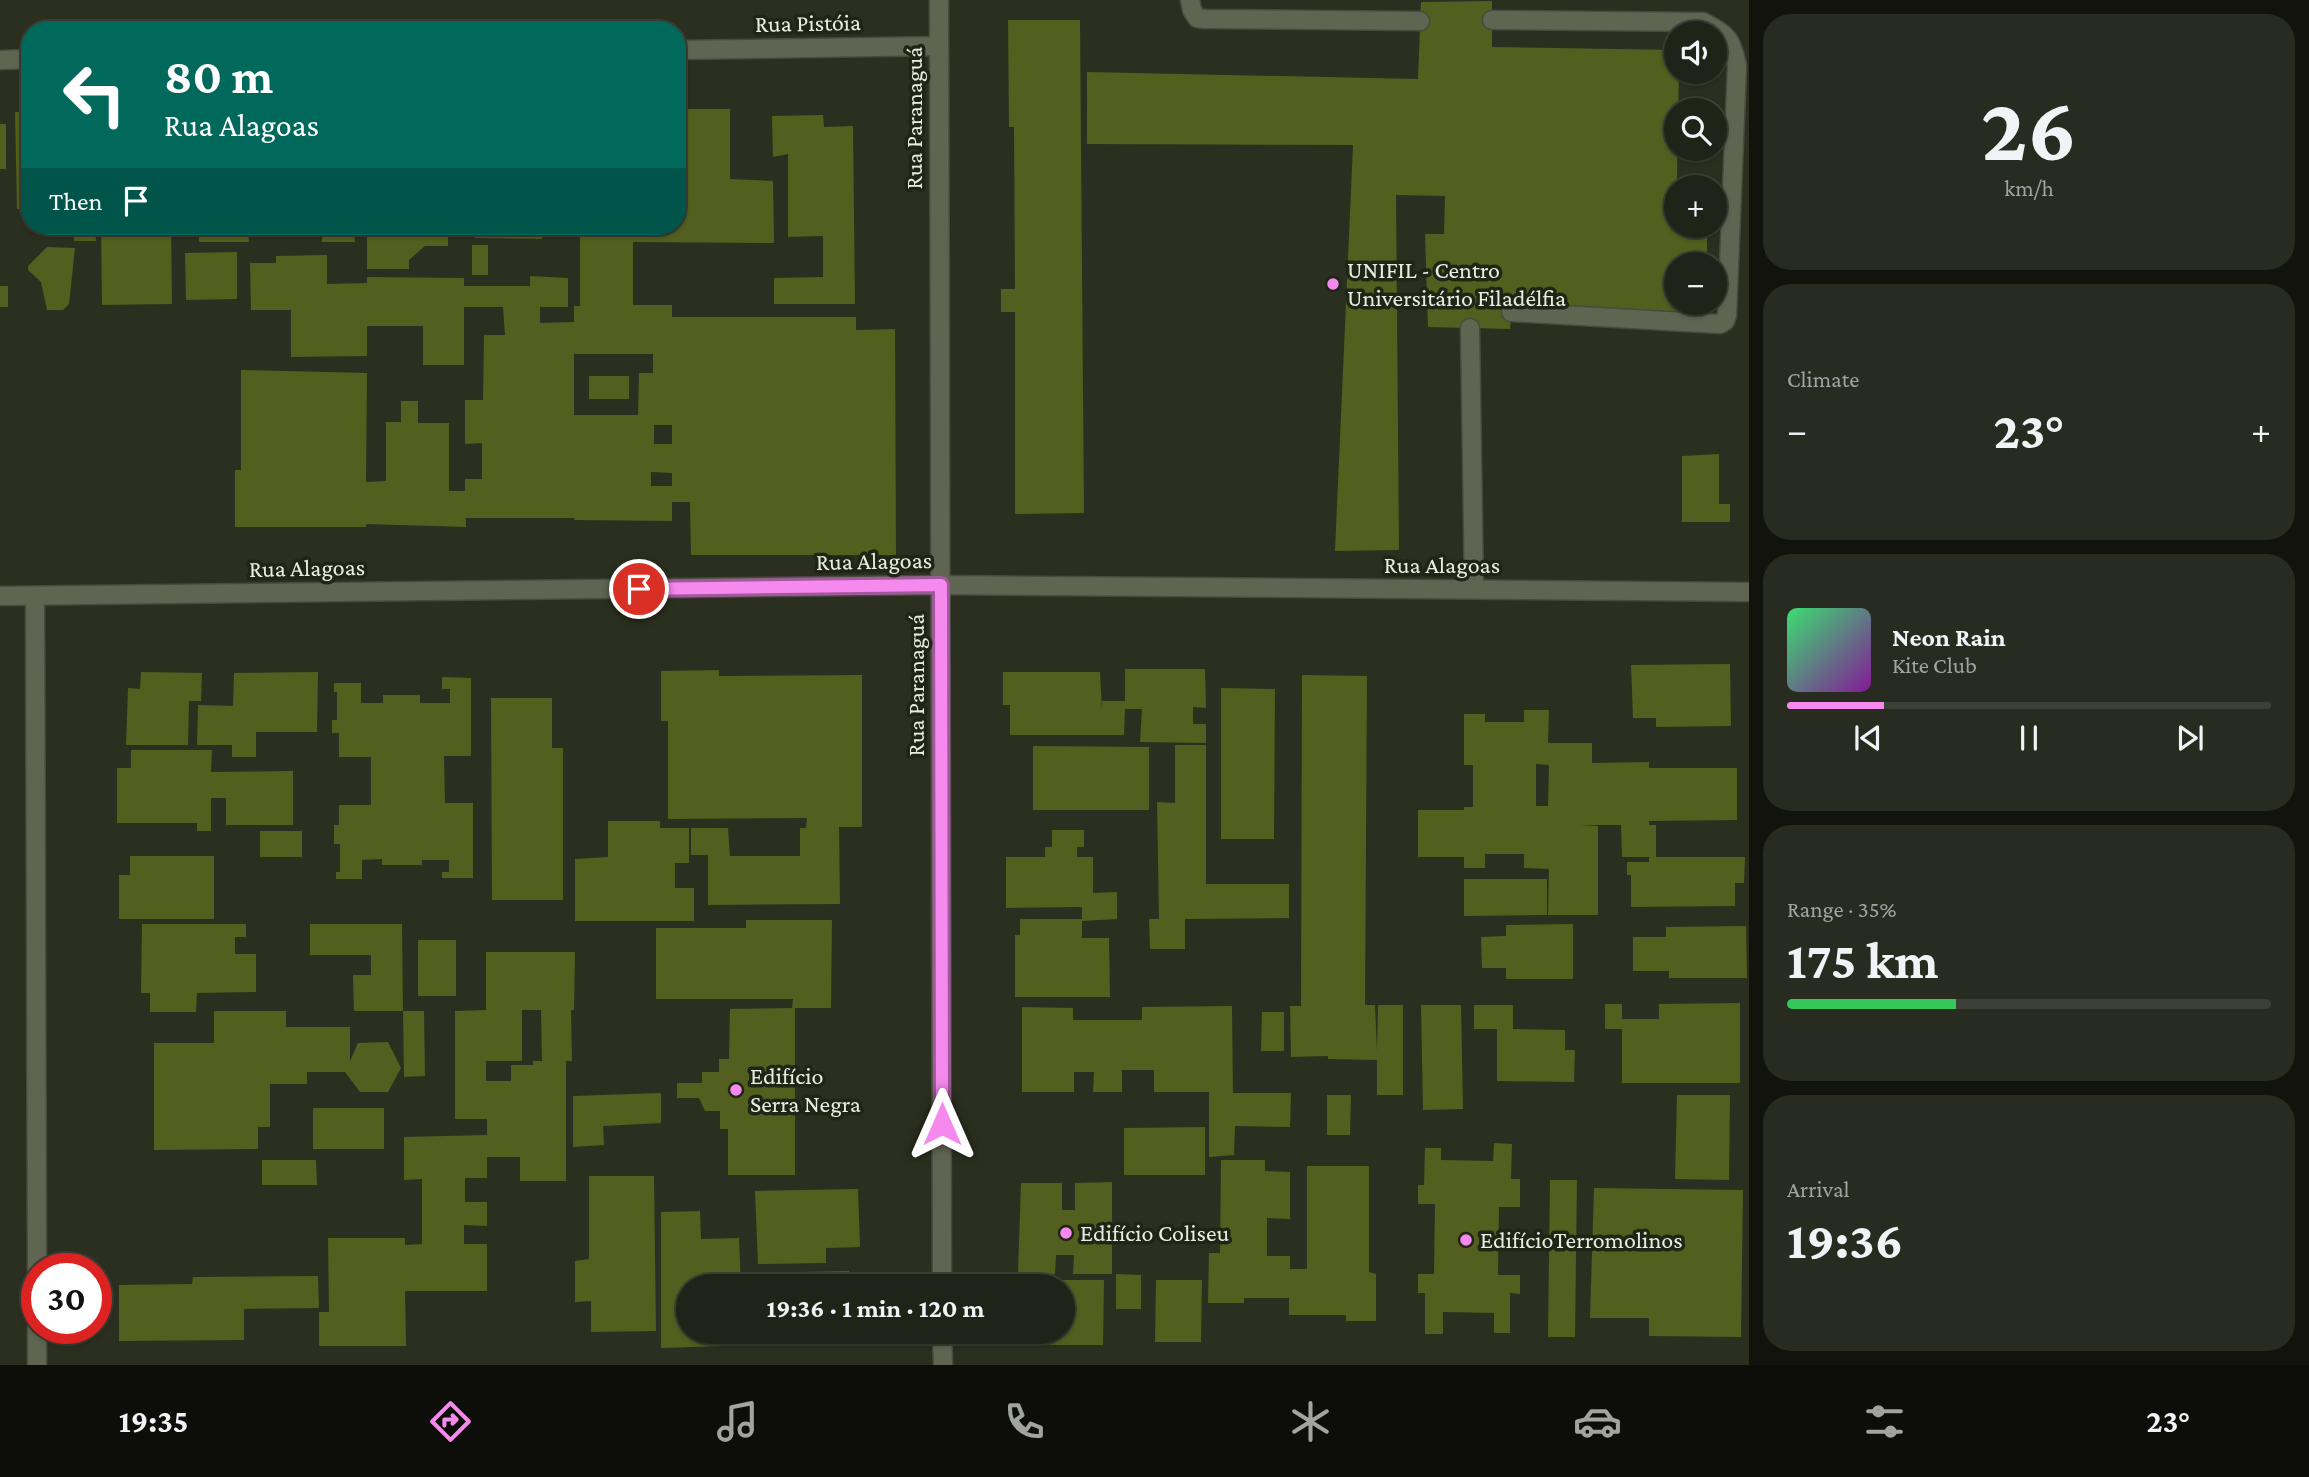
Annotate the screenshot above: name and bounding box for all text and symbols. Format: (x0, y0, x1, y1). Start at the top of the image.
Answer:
street label: Rua Pistóia (755, 8, 861, 37)
map controls (1664, 21, 1727, 315)
button: sound (1664, 21, 1727, 84)
street label: Rua Paranaguá (900, 47, 927, 189)
icon: left (49, 49, 140, 140)
text: 80 m (164, 49, 273, 104)
text: 26 (1981, 78, 2077, 180)
button: search (1664, 98, 1727, 161)
text: Rua Alagoas (164, 107, 319, 143)
button: + (1664, 175, 1727, 238)
text: km/h (2004, 175, 2054, 201)
icon: arrive (117, 182, 155, 220)
text: Then (49, 187, 103, 216)
button: − (1664, 252, 1727, 315)
place label: UNIFIL - Centro Universitário Filadélfia (1347, 256, 1566, 311)
marker: UNIFIL - Centro Universitário Filadélfia (1325, 276, 1341, 292)
text: Climate (1787, 366, 1859, 392)
text: 23° (1993, 401, 2065, 459)
text: − (1787, 409, 1807, 451)
text: + (2251, 409, 2271, 451)
street label: Rua Alagoas (816, 546, 932, 575)
street label: Rua Alagoas (1384, 551, 1500, 578)
street label: Rua Alagoas (249, 553, 365, 582)
pin (609, 559, 669, 619)
icon: arrive (620, 570, 658, 608)
street label: Rua Paranaguá (902, 614, 929, 756)
text: Neon Rain (1892, 623, 2006, 652)
text: Kite Club (1892, 652, 1977, 678)
icon: previous (1849, 719, 1887, 757)
icon: pause (2010, 719, 2048, 757)
icon: next (2171, 719, 2209, 757)
text: Range · 35% (1787, 896, 1896, 922)
text: 175 km (1787, 931, 1939, 989)
place label: Edifício Serra Negra (750, 1062, 861, 1117)
marker: Edifício Serra Negra (728, 1082, 744, 1098)
position arrow (905, 1087, 979, 1161)
text: Arrival (1787, 1176, 1850, 1202)
text: 19:36 (1787, 1211, 1903, 1269)
place label: Edifício Coliseu (1080, 1219, 1229, 1246)
marker: Edifício Coliseu (1058, 1225, 1074, 1241)
place label: EdifícioTerromolinos (1480, 1226, 1683, 1253)
marker: EdifícioTerromolinos (1458, 1232, 1474, 1248)
speed limit sign: 30 (21, 1253, 112, 1344)
text: 19:36 · 1 min · 120 m (766, 1294, 985, 1323)
icon: directions (426, 1397, 475, 1446)
icon: music (713, 1397, 762, 1446)
icon: phone (1000, 1397, 1049, 1446)
icon: climate (1286, 1397, 1335, 1446)
icon: car (1573, 1397, 1622, 1446)
icon: filters (1860, 1397, 1909, 1446)
text: 19:35 (119, 1403, 189, 1439)
text: 23° (2146, 1403, 2190, 1439)

